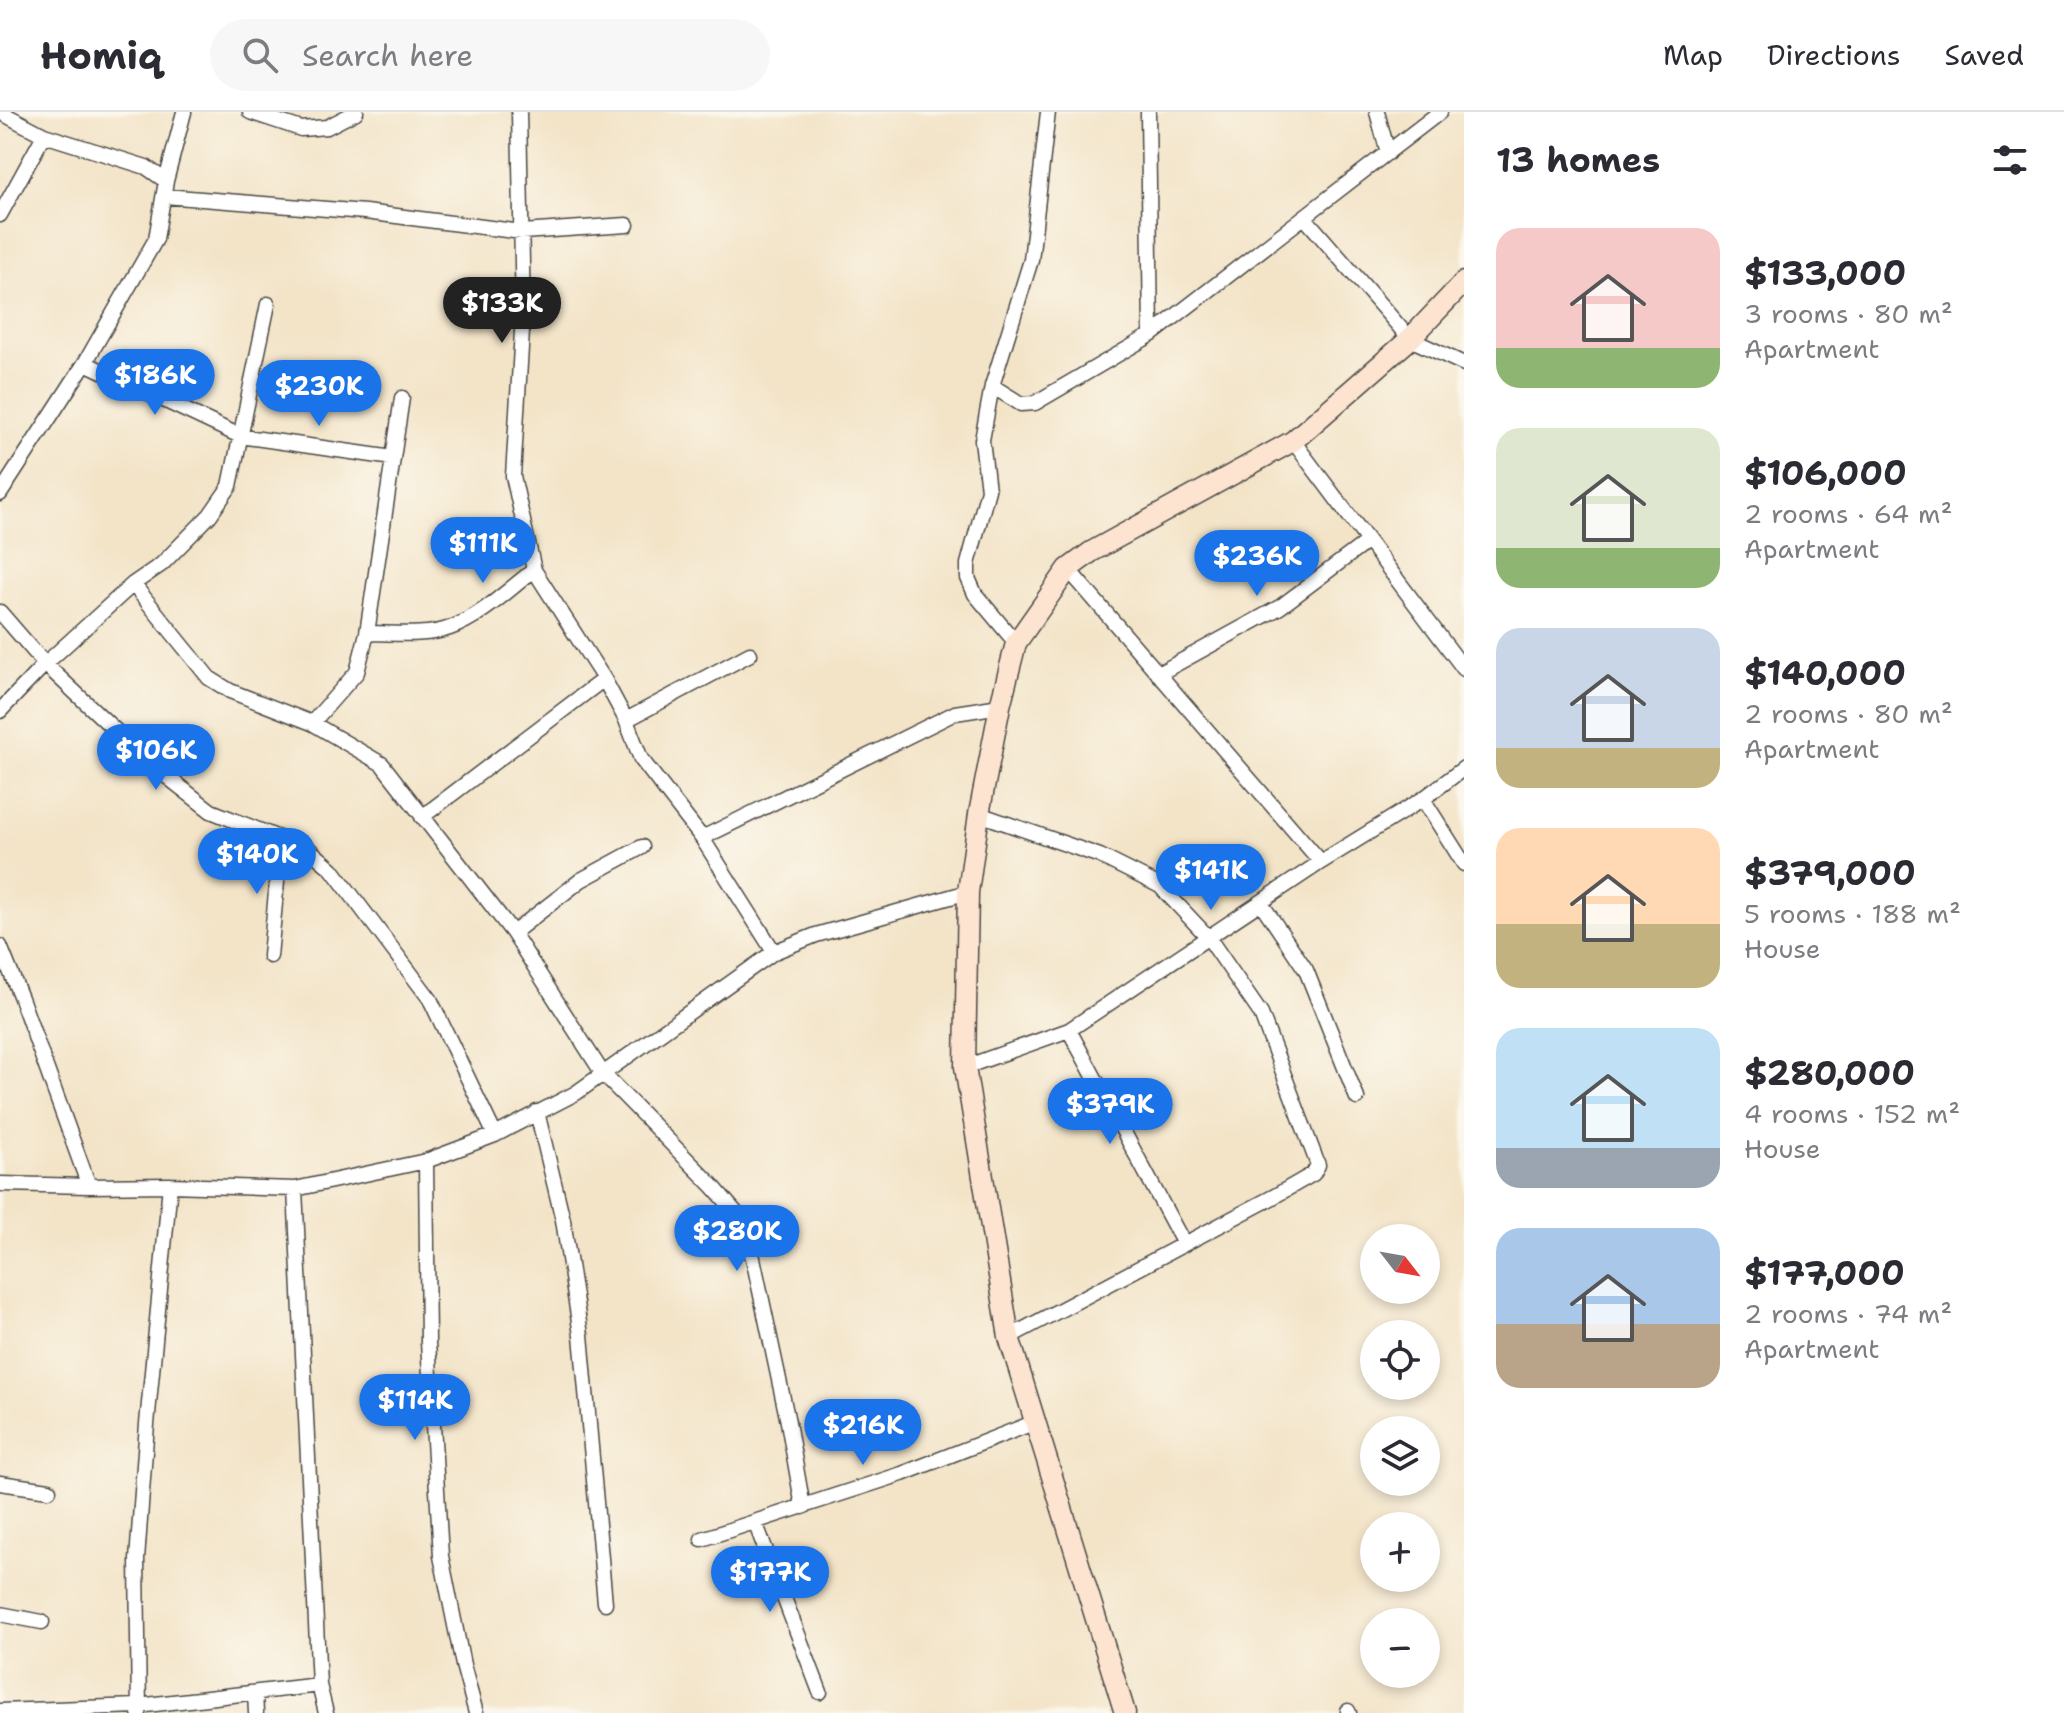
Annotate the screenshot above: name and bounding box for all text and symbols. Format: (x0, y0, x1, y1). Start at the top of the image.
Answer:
search box (210, 19, 770, 91)
text: Homiq (40, 30, 162, 81)
icon: search (238, 33, 282, 77)
text: Search here (302, 35, 473, 76)
text: Map (1663, 36, 1723, 74)
text: Directions (1767, 36, 1901, 74)
text: Saved (1945, 36, 2024, 74)
text: 13 homes (1496, 137, 1660, 183)
icon: filters (1988, 138, 2032, 182)
text: $133,000 (1744, 250, 1906, 296)
icon: home (1560, 260, 1656, 356)
pin: $133K (446, 277, 558, 345)
text: $133K (461, 285, 543, 320)
text: 3 rooms · 80 m² (1744, 296, 1953, 331)
text: Apartment (1744, 331, 1880, 366)
pin: $186K (99, 349, 211, 417)
text: $186K (114, 357, 196, 392)
pin: $230K (263, 360, 375, 428)
text: $230K (274, 368, 364, 403)
text: $106,000 (1744, 450, 1907, 496)
icon: home (1560, 460, 1656, 556)
text: 2 rooms · 64 m² (1744, 496, 1952, 531)
pin: $111K (427, 517, 539, 585)
text: $111K (449, 525, 517, 560)
pin: $236K (1201, 530, 1313, 598)
text: Apartment (1744, 531, 1880, 566)
text: $236K (1212, 538, 1302, 573)
text: $140,000 (1744, 650, 1906, 696)
icon: home (1560, 660, 1656, 756)
text: 2 rooms · 80 m² (1744, 696, 1953, 731)
pin: $106K (100, 724, 212, 792)
text: Apartment (1744, 731, 1880, 766)
text: $106K (115, 732, 197, 767)
pin: $140K (201, 828, 313, 896)
text: $140K (216, 836, 298, 871)
pin: $141K (1155, 844, 1267, 912)
text: $379,000 (1744, 850, 1916, 896)
text: $141K (1174, 852, 1248, 887)
icon: home (1560, 860, 1656, 956)
text: 5 rooms · 188 m² (1744, 896, 1961, 931)
text: House (1744, 931, 1820, 966)
text: $280,000 (1744, 1050, 1915, 1096)
icon: home (1560, 1060, 1656, 1156)
pin: $379K (1054, 1078, 1166, 1146)
text: $379K (1066, 1086, 1154, 1121)
text: 4 rooms · 152 m² (1744, 1096, 1960, 1131)
text: House (1744, 1131, 1820, 1166)
pin: $280K (681, 1205, 793, 1273)
text: $280K (692, 1213, 782, 1248)
north arrow (1360, 1224, 1440, 1304)
map controls (1360, 1224, 1440, 1688)
text: $177,000 (1744, 1250, 1905, 1296)
icon: home (1560, 1260, 1656, 1356)
text: 2 rooms · 74 m² (1744, 1296, 1952, 1331)
button: locate (1360, 1320, 1440, 1400)
text: Apartment (1744, 1331, 1880, 1366)
pin: $114K (359, 1374, 471, 1442)
text: $114K (377, 1382, 453, 1417)
pin: $216K (807, 1399, 919, 1467)
text: $216K (822, 1407, 904, 1442)
button: layers (1360, 1416, 1440, 1496)
button: + (1360, 1512, 1440, 1592)
pin: $177K (714, 1546, 826, 1614)
text: $177K (729, 1554, 811, 1589)
button: − (1360, 1608, 1440, 1688)

